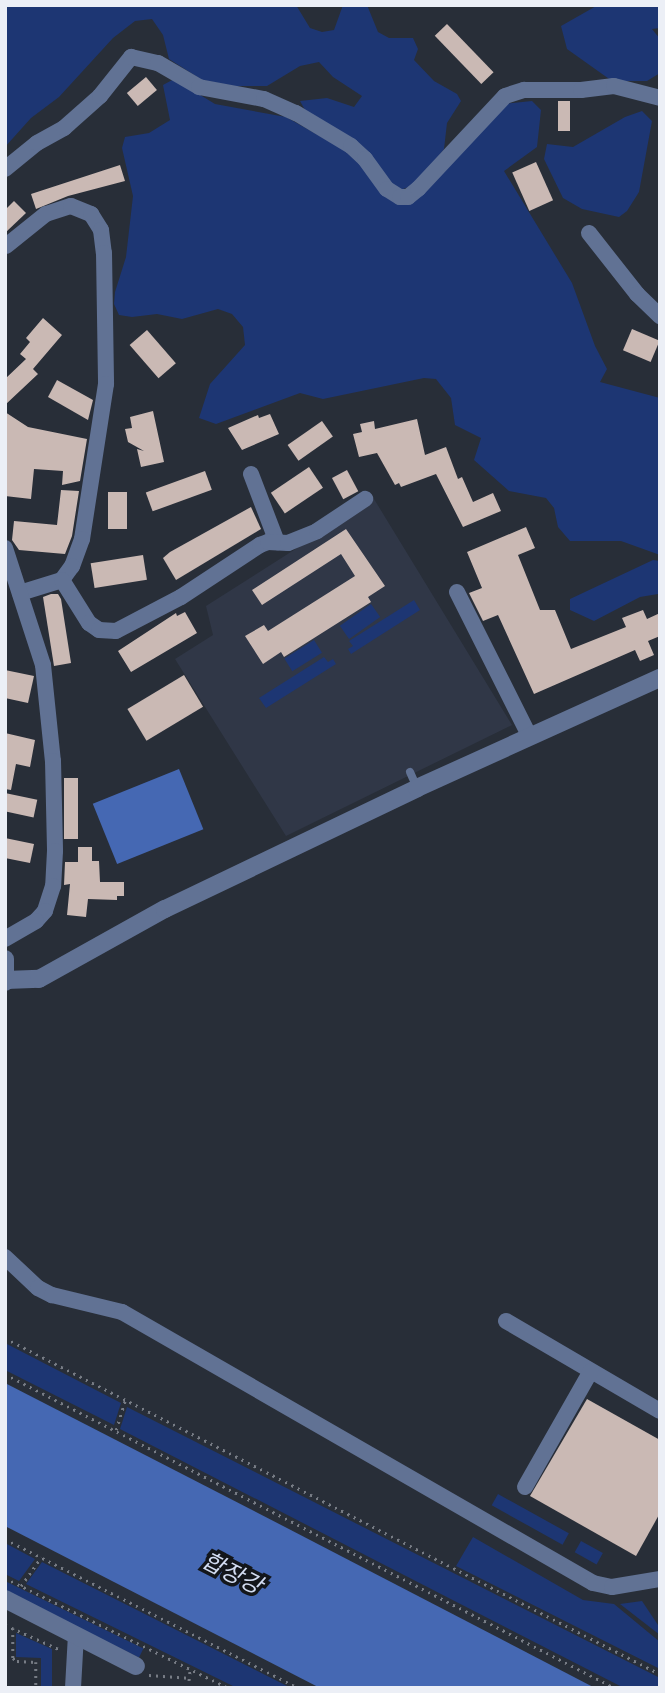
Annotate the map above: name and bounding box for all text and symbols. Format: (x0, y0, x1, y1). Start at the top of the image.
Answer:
water label: 합장강 (197, 1546, 267, 1600)

